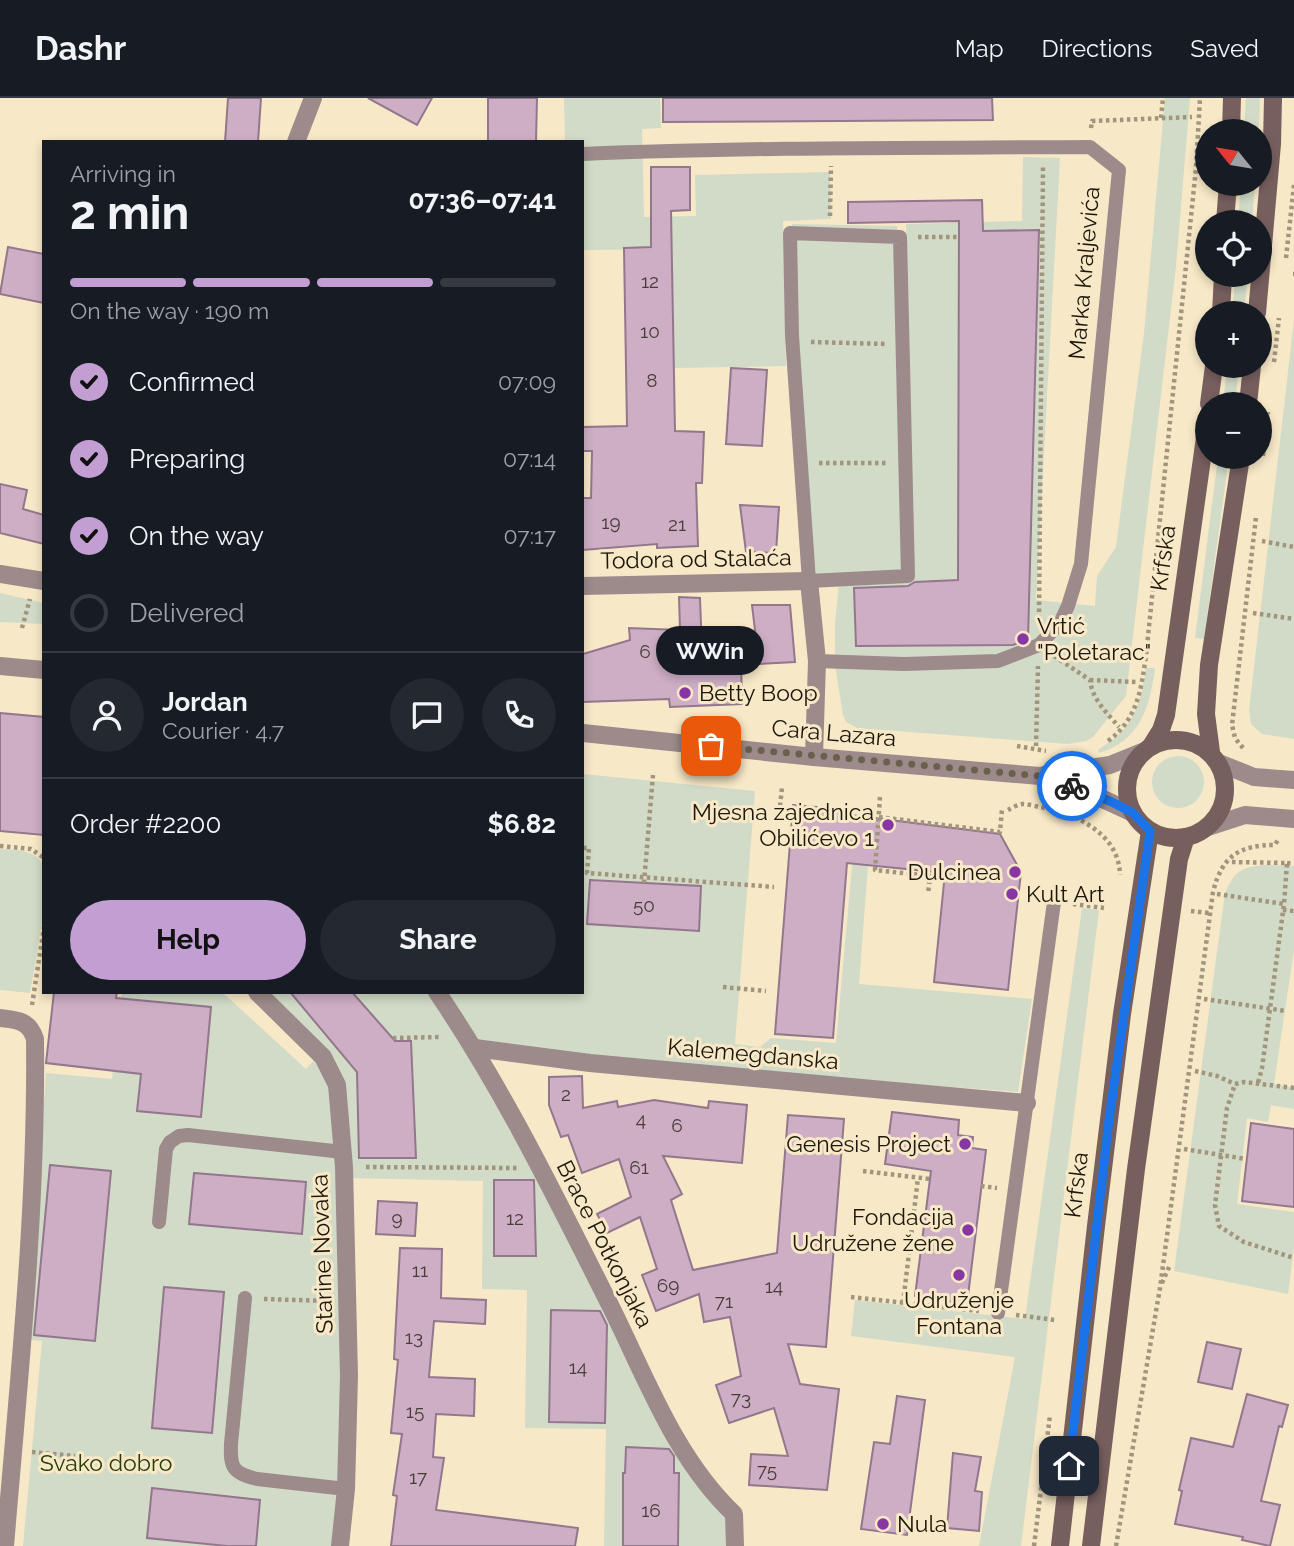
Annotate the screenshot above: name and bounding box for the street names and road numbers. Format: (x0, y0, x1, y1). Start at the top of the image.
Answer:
street label: Marka Kraljevića (1062, 185, 1105, 361)
street label: Krfska (1145, 523, 1180, 593)
street label: Todora od Stalaća (600, 543, 792, 574)
street label: Cara Lazara (771, 714, 898, 751)
street label: Kalemegdanska (666, 1033, 840, 1074)
street label: Krfska (1058, 1150, 1093, 1219)
street label: Brace Potkonjaka (552, 1156, 659, 1332)
street label: Starine Novaka (305, 1174, 338, 1334)

